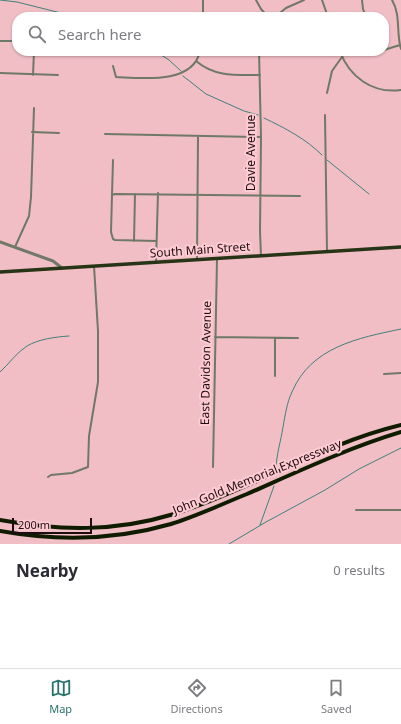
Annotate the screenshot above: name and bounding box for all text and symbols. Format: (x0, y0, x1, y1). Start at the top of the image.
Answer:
search box (12, 12, 389, 56)
icon: search (26, 23, 48, 45)
text: Search here (58, 24, 141, 44)
street label: Davie Avenue (242, 114, 259, 191)
street label: South Main Street (149, 237, 252, 261)
street label: East Davidson Avenue (196, 300, 215, 425)
street label: John Gold Memorial Expressway (169, 434, 345, 519)
scale bar (12, 516, 92, 535)
text: 200 m (18, 517, 50, 532)
text: Nearby (16, 559, 78, 582)
text: 0 results (333, 561, 385, 579)
tab: Map (49, 677, 72, 716)
tab: Directions (170, 677, 223, 716)
tab: Saved (321, 677, 352, 716)

